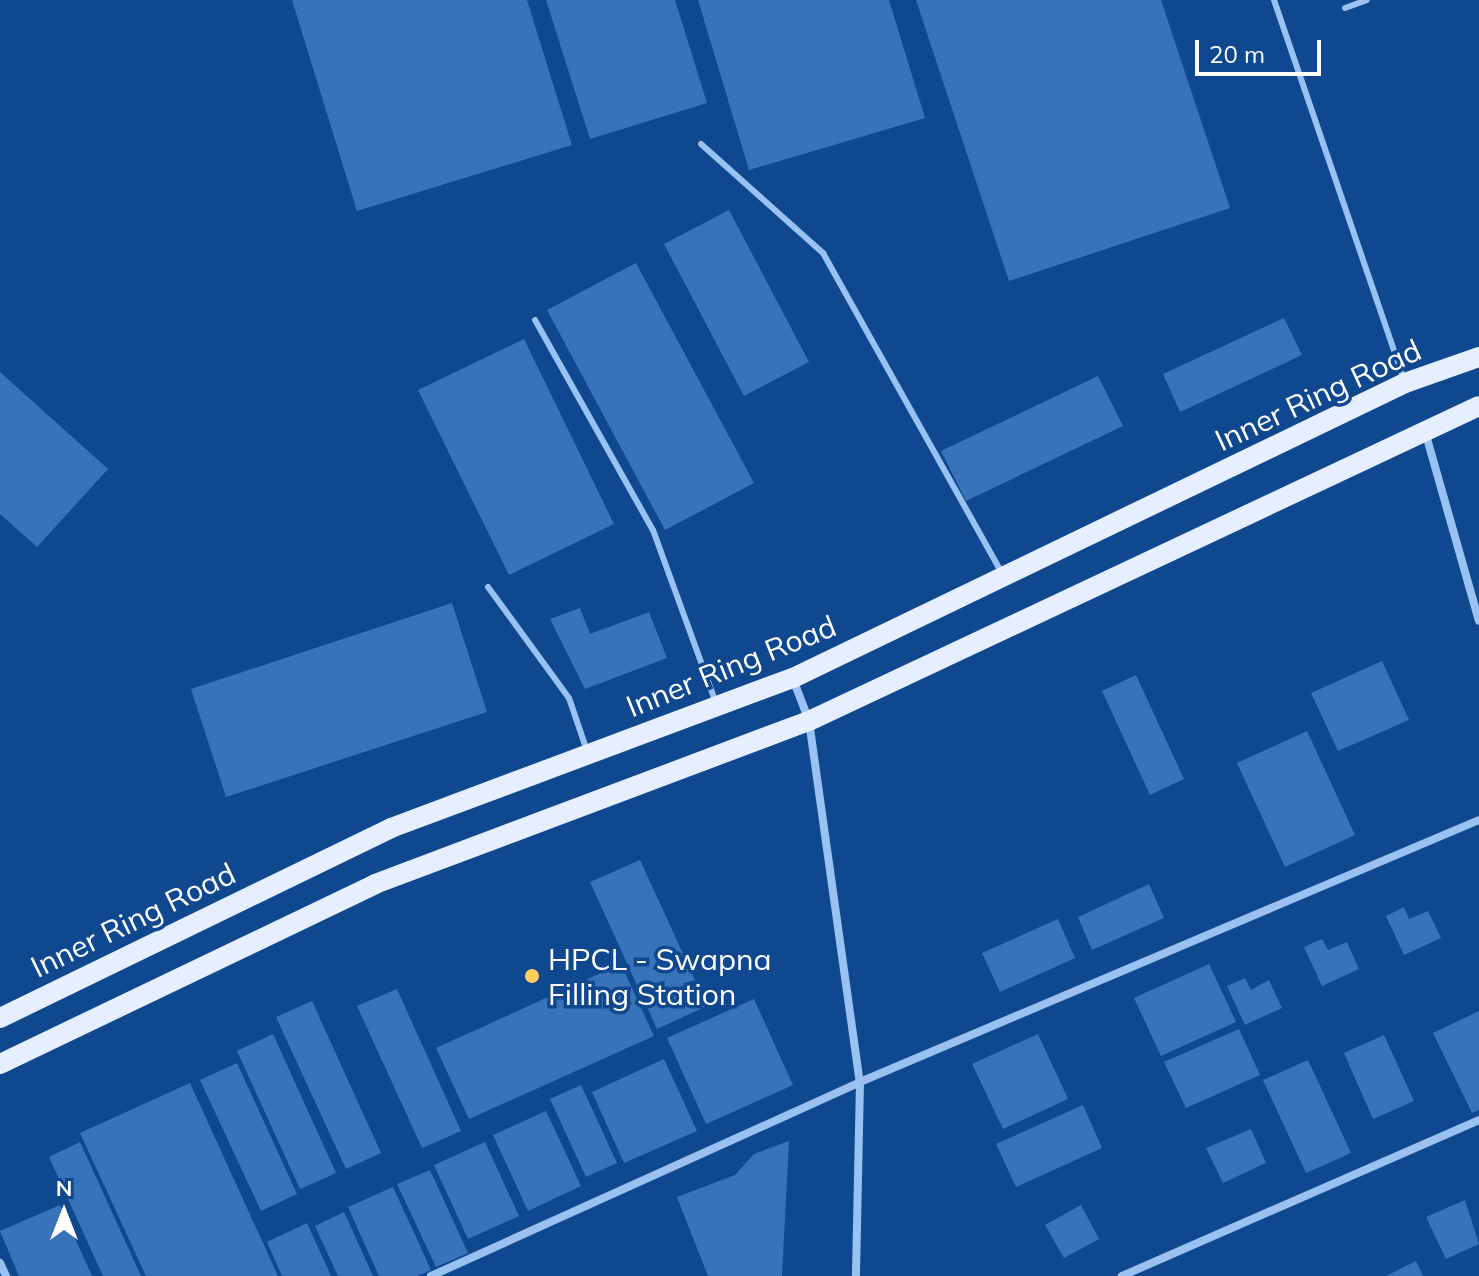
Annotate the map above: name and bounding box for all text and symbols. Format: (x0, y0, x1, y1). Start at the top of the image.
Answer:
scale bar (1199, 24, 1325, 74)
text: 20 m (1209, 39, 1265, 69)
street label: Inner Ring Road (1209, 332, 1427, 458)
street label: Inner Ring Road (621, 608, 841, 724)
street label: Inner Ring Road (25, 855, 241, 985)
place label: HPCL - Swapna Filling Station (548, 941, 771, 1012)
marker: HPCL - Swapna Filling Station (523, 967, 541, 985)
north arrow (24, 1172, 104, 1252)
text: N (56, 1174, 72, 1202)

